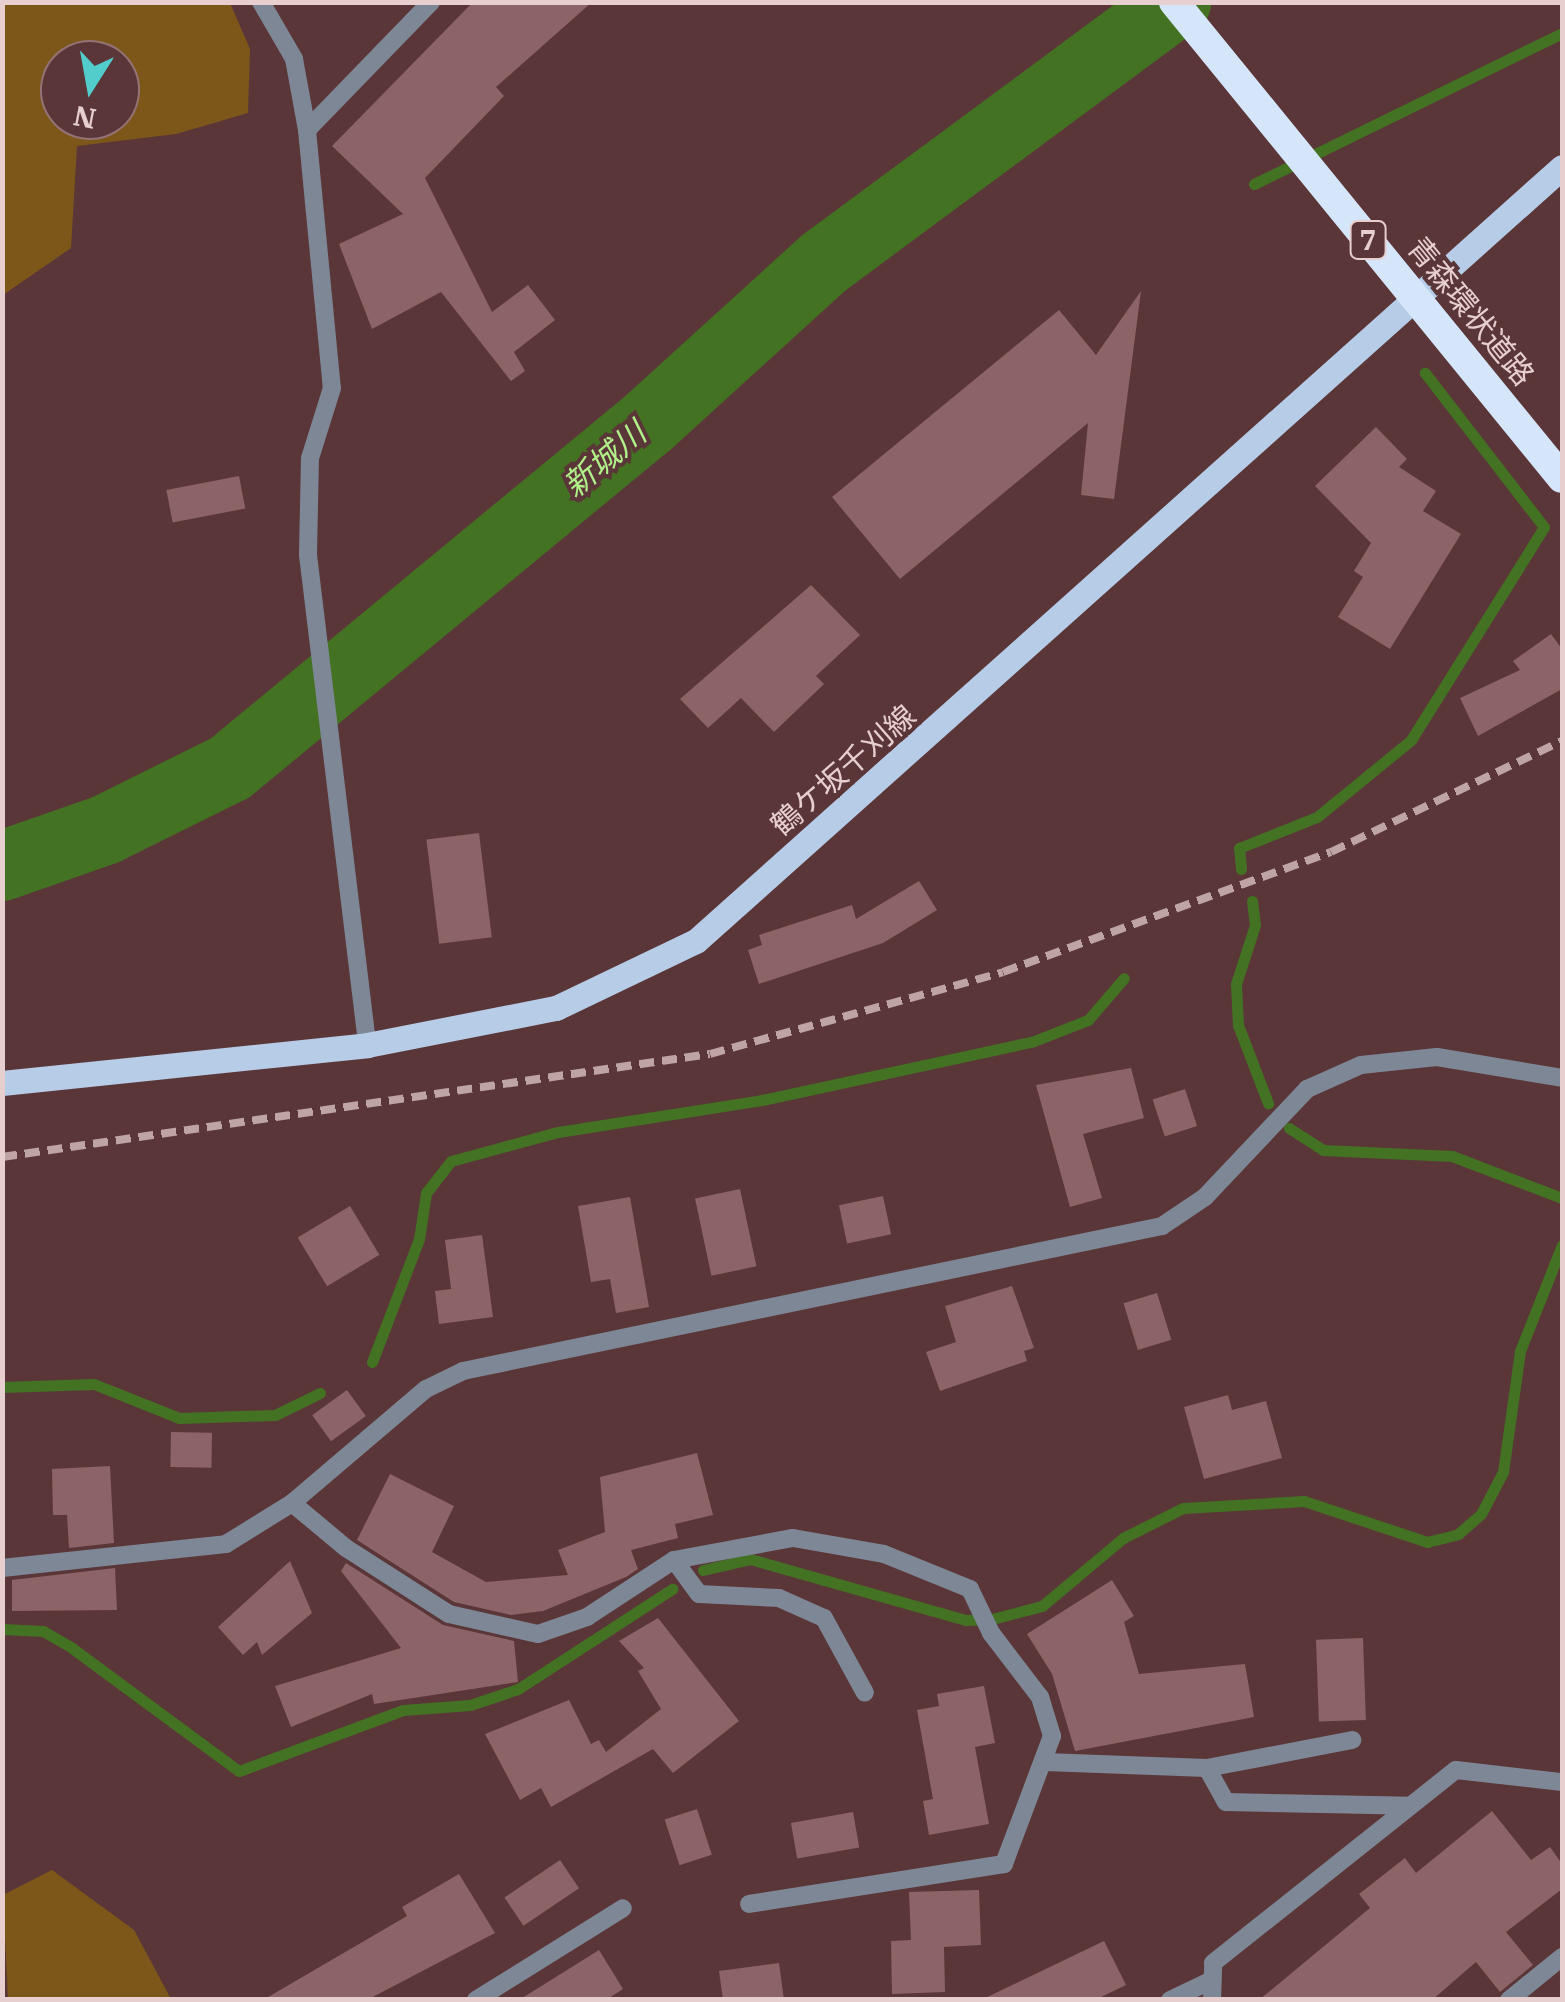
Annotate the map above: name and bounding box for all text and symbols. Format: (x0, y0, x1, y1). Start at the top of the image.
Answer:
north arrow (40, 40, 140, 140)
text: N (70, 98, 99, 138)
road number: 7 (1348, 217, 1388, 263)
street label: 青森環状道路 (1400, 230, 1542, 392)
water label: 新城川 (555, 413, 653, 505)
street label: 鶴ケ坂千刈線 (763, 697, 923, 843)

